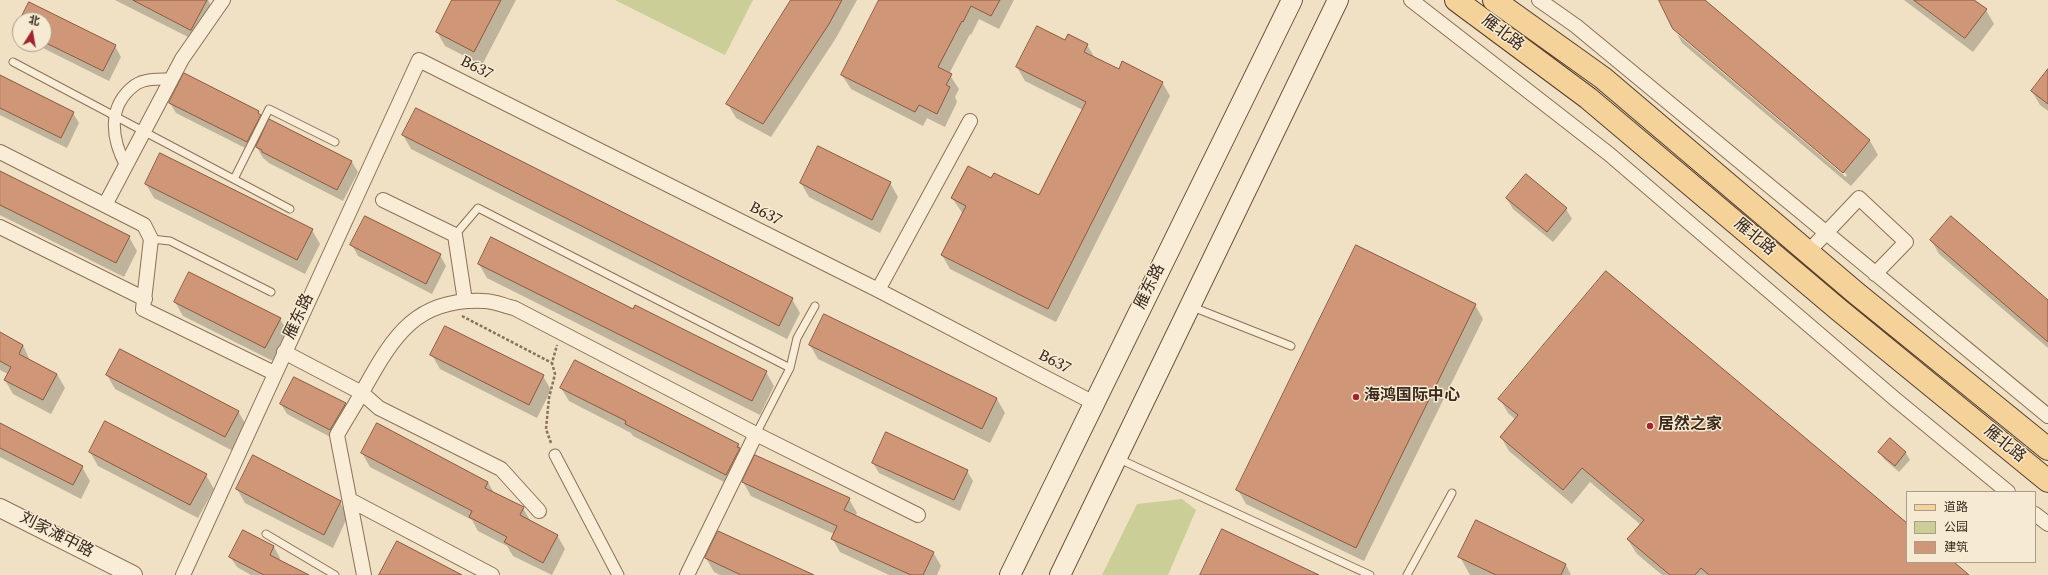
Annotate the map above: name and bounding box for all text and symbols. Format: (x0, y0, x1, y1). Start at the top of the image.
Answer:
text: 北 (27, 11, 41, 30)
north arrow (12, 12, 52, 52)
street label: 雁北路 (1477, 12, 1527, 56)
street label: B637 (456, 53, 496, 85)
street label: B637 (745, 199, 785, 231)
street label: 雁北路 (1729, 215, 1779, 261)
street label: 雁东路 (1132, 261, 1170, 313)
street label: 雁东路 (281, 291, 319, 343)
street label: B637 (1034, 347, 1074, 379)
place label: 海鸿国际中心 (1364, 387, 1460, 407)
marker: 海鸿国际中心 (1351, 392, 1361, 402)
place label: 居然之家 (1658, 416, 1722, 436)
marker: 居然之家 (1645, 421, 1655, 431)
street label: 雁北路 (1979, 422, 2029, 468)
legend (1906, 491, 2036, 563)
text: 道路 (1944, 498, 1968, 517)
street label: 刘家滩中路 (16, 509, 96, 563)
text: 公园 (1944, 518, 1968, 537)
text: 建筑 (1944, 538, 1968, 557)

